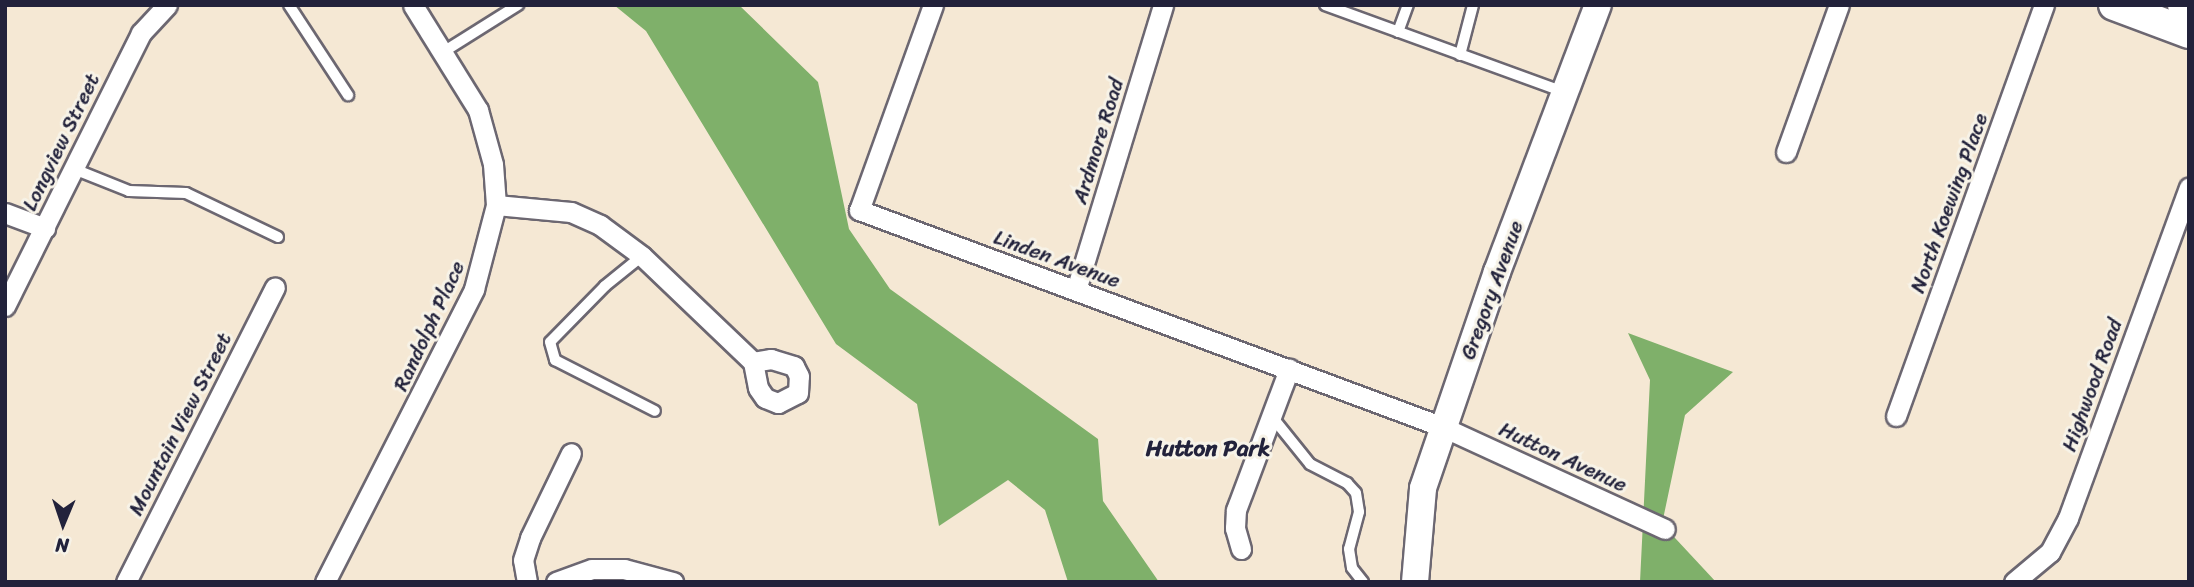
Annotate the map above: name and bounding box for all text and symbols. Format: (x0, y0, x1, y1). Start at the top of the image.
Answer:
street label: Longview Street (17, 70, 105, 214)
street label: Ardmore Road (1067, 75, 1129, 207)
street label: North Koewing Place (1904, 109, 1994, 297)
street label: Gregory Avenue (1455, 217, 1529, 363)
street label: Linden Avenue (990, 224, 1124, 294)
street label: Randolph Place (388, 257, 470, 395)
street label: Highwood Road (2056, 315, 2128, 455)
street label: Mountain View Street (123, 328, 237, 520)
street label: Hutton Avenue (1495, 416, 1631, 498)
district label: Hutton Park (1146, 435, 1270, 463)
north arrow (28, 489, 98, 559)
text: N (55, 529, 69, 562)

